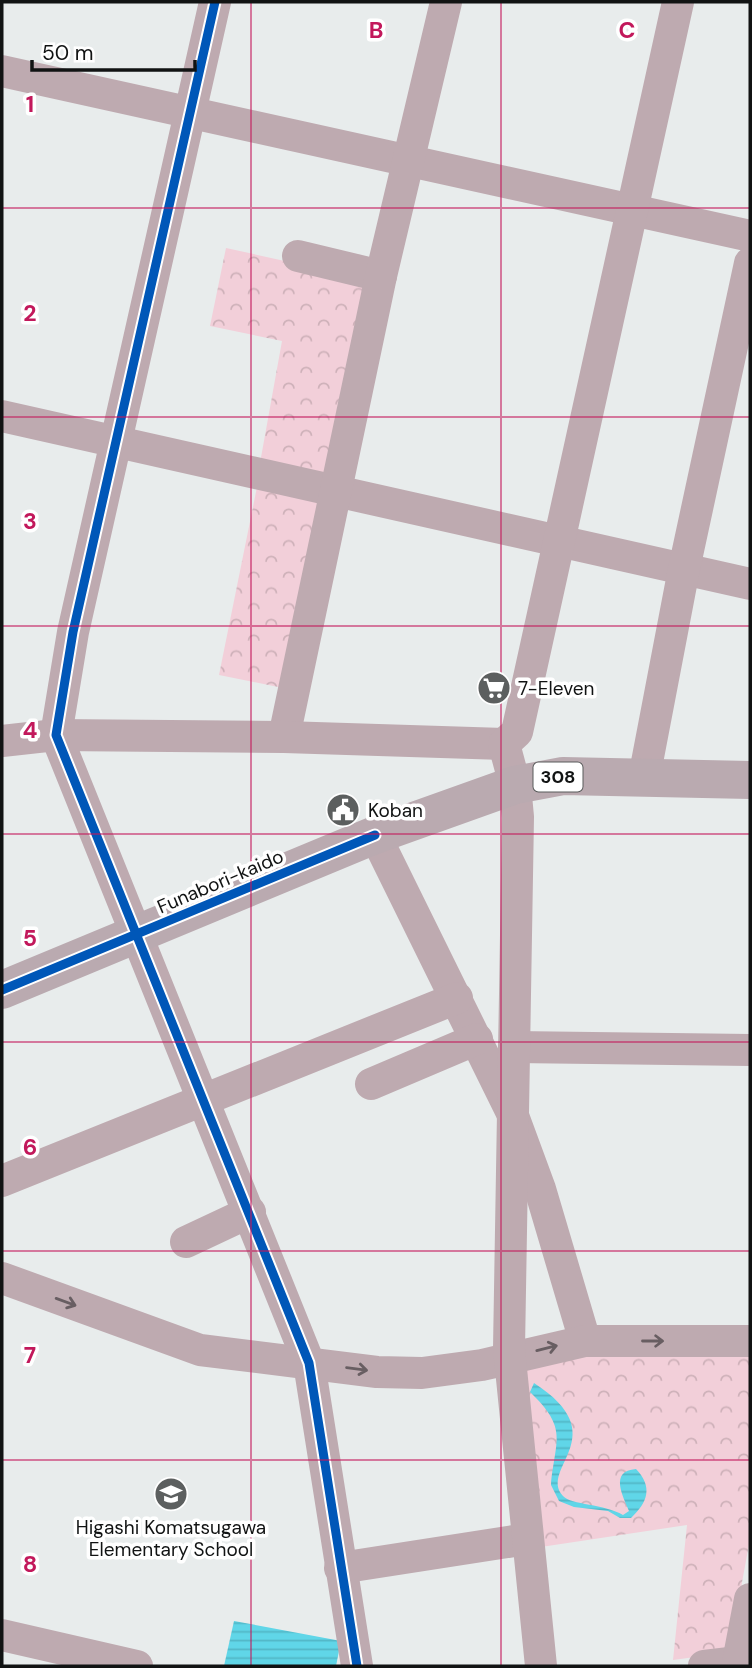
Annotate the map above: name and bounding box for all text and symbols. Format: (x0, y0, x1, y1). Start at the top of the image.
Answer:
text: B (369, 15, 383, 45)
text: C (619, 15, 635, 45)
scale bar (32, 28, 194, 72)
text: 50 m (42, 39, 93, 67)
text: 1 (26, 89, 34, 119)
text: 2 (23, 298, 37, 328)
text: 3 (23, 506, 37, 536)
supermarket icon: 7-Eleven (475, 669, 513, 707)
place label: 7-Eleven (518, 676, 594, 701)
text: 4 (23, 715, 38, 745)
road number: 308 (534, 762, 582, 792)
public building icon: Koban (324, 791, 362, 829)
place label: Koban (368, 798, 423, 823)
street label: Funabori-kaido (153, 844, 287, 919)
text: 5 (23, 923, 37, 953)
text: 6 (23, 1132, 37, 1162)
one-way arrow (54, 1296, 76, 1309)
one-way arrow (641, 1334, 664, 1348)
text: 7 (24, 1340, 36, 1370)
one-way arrow (535, 1341, 558, 1354)
one-way arrow (346, 1363, 368, 1376)
school or university icon: Higashi Komatsugawa Elementary School (152, 1475, 190, 1513)
place label: Higashi Komatsugawa Elementary School (76, 1515, 266, 1562)
text: 8 (23, 1549, 37, 1579)

